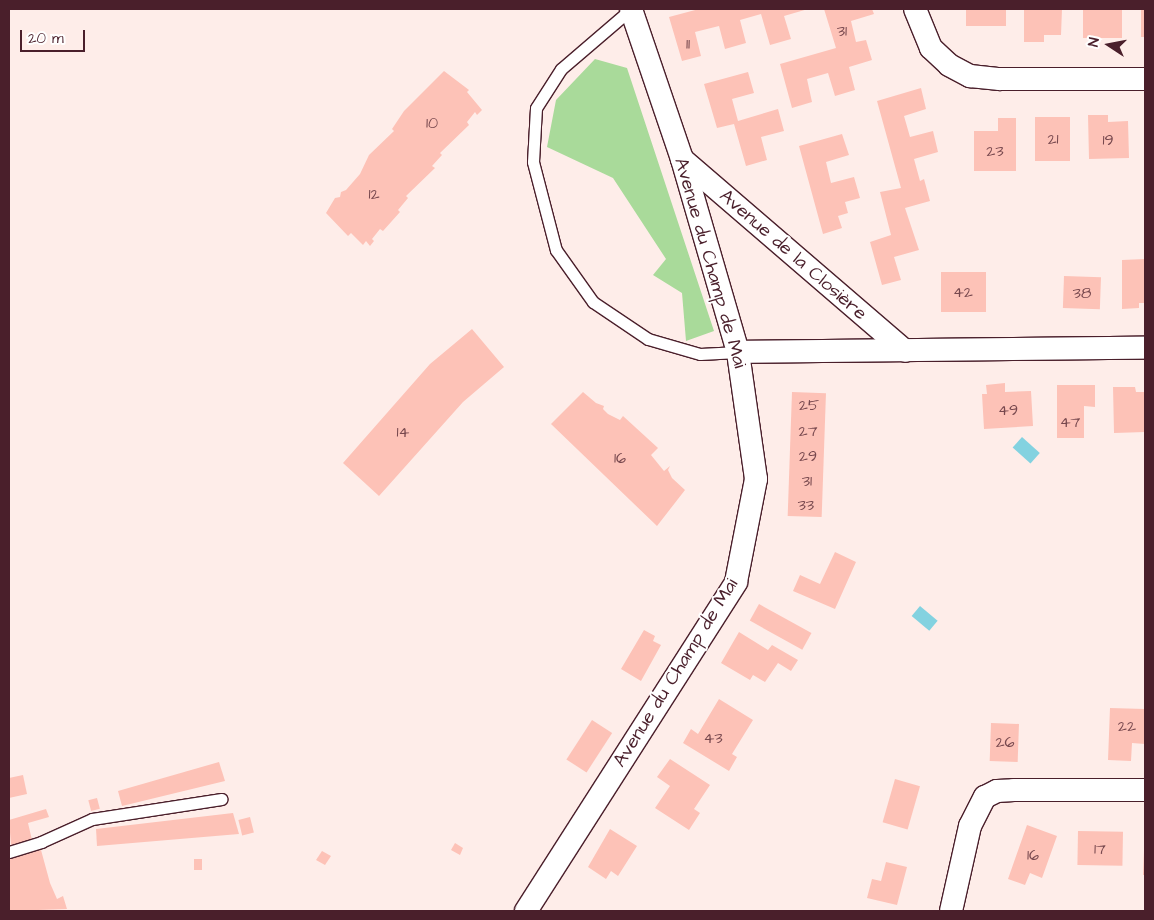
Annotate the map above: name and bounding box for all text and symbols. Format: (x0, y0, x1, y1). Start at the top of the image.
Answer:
scale bar (22, 20, 88, 52)
north arrow (1084, 20, 1134, 70)
house number: 31 (837, 21, 847, 41)
text: 20 m (28, 28, 64, 49)
house number: 11 (686, 34, 690, 54)
text: N (1084, 36, 1105, 48)
house number: 10 (426, 113, 438, 133)
house number: 21 (1047, 129, 1059, 149)
house number: 19 (1102, 130, 1114, 150)
house number: 23 (986, 141, 1004, 161)
street label: Avenue du Champ de Mai (669, 155, 751, 371)
house number: 12 (368, 184, 380, 204)
street label: Avenue de la Closière (715, 185, 871, 325)
house number: 42 (953, 282, 973, 302)
house number: 38 (1073, 283, 1091, 303)
house number: 25 (799, 395, 819, 415)
house number: 49 (998, 400, 1018, 420)
house number: 47 (1060, 412, 1080, 432)
house number: 27 (798, 421, 818, 441)
house number: 14 (397, 422, 409, 442)
house number: 29 (799, 446, 817, 466)
house number: 16 (614, 448, 626, 468)
house number: 31 (802, 471, 812, 491)
house number: 33 (798, 495, 814, 515)
street label: Avenue du Champ de Mai (609, 575, 743, 771)
house number: 22 (1118, 716, 1136, 736)
house number: 43 (703, 728, 723, 748)
house number: 26 (995, 732, 1015, 752)
house number: 17 (1094, 839, 1106, 859)
house number: 16 (1027, 845, 1039, 865)

